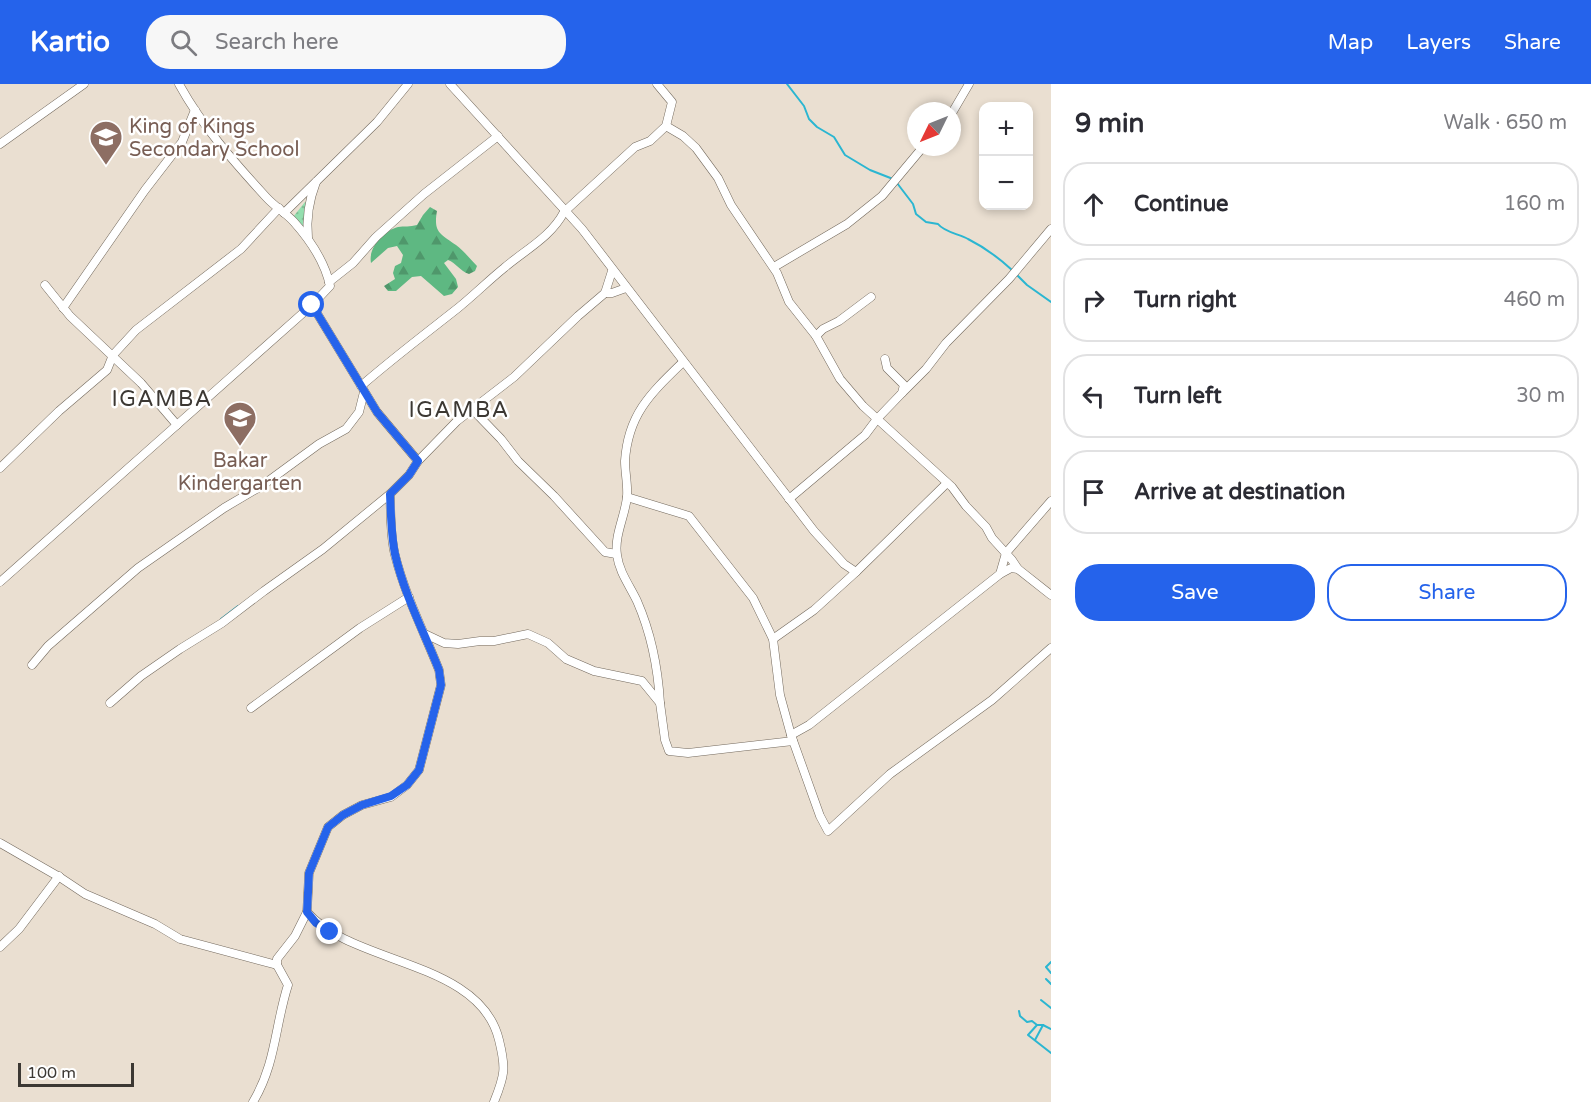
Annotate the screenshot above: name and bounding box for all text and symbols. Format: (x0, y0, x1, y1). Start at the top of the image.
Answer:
search box (146, 15, 566, 69)
text: Kartio (30, 25, 110, 59)
icon: search (167, 26, 200, 59)
text: Search here (215, 29, 339, 55)
text: Map (1328, 30, 1373, 55)
text: Layers (1406, 30, 1471, 55)
text: Share (1504, 30, 1561, 55)
north arrow (907, 102, 961, 156)
map controls (979, 102, 1033, 210)
button: + (979, 102, 1033, 156)
text: 9 min (1075, 108, 1144, 139)
text: Walk · 650 m (1444, 111, 1567, 135)
place label: King of Kings Secondary School (129, 115, 299, 162)
school or university icon: King of Kings Secondary School (88, 119, 124, 166)
button: − (979, 156, 1033, 210)
icon: ahead (1077, 188, 1110, 221)
text: Continue (1134, 191, 1229, 217)
text: 160 m (1504, 192, 1565, 216)
icon: right (1077, 284, 1110, 317)
text: Turn right (1134, 287, 1236, 313)
text: 460 m (1504, 288, 1565, 312)
route start (298, 291, 324, 317)
icon: left (1077, 380, 1110, 413)
text: Turn left (1134, 383, 1222, 409)
text: 30 m (1516, 384, 1565, 408)
district label: IGAMBA (111, 386, 213, 412)
district label: IGAMBA (408, 397, 510, 423)
school or university icon: Bakar Kindergarten (222, 400, 258, 447)
place label: Bakar Kindergarten (178, 449, 302, 496)
icon: arrive (1077, 476, 1110, 509)
text: Arrive at destination (1134, 479, 1345, 505)
button: Save (1075, 564, 1315, 621)
button: Share (1327, 564, 1567, 621)
route end (316, 918, 342, 944)
scale bar (18, 1060, 134, 1088)
text: 100 m (27, 1063, 76, 1083)

